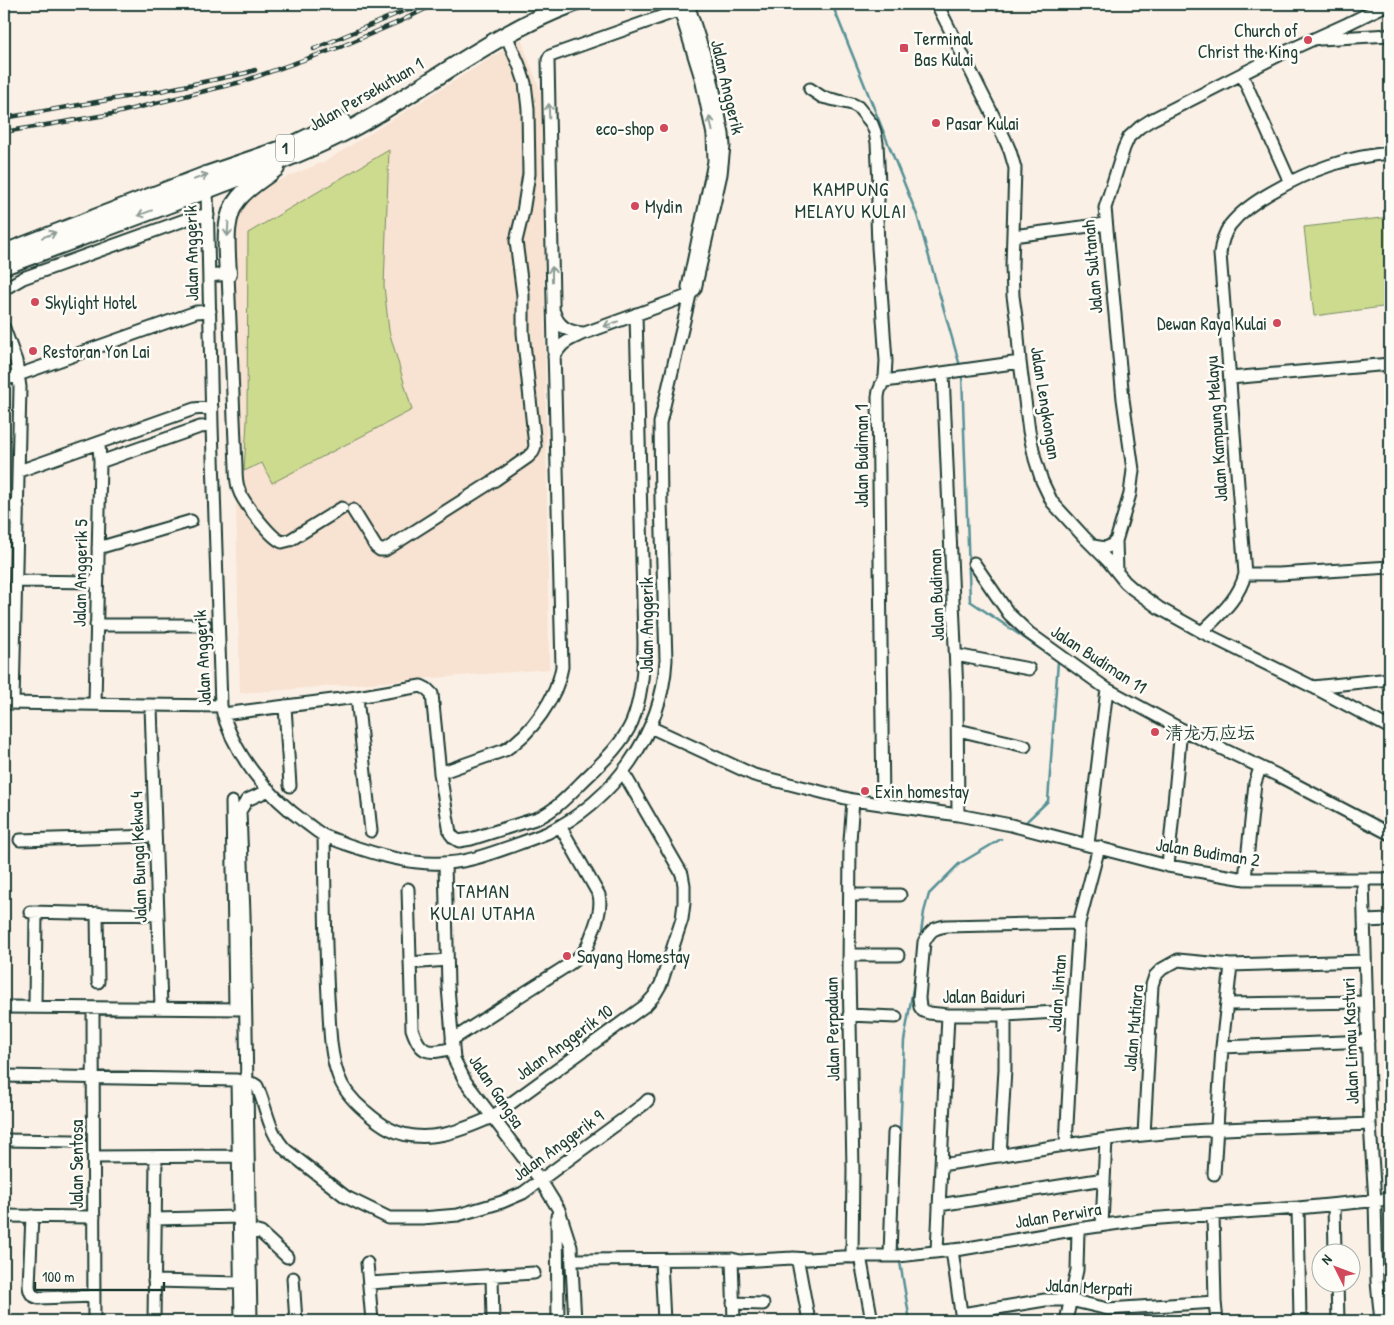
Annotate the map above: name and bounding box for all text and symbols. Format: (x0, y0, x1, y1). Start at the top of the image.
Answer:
place label: Church of Christ the King (1198, 18, 1299, 64)
place label: Terminal Bas Kulai (914, 26, 974, 72)
marker: Church of Christ the King (1302, 34, 1314, 46)
street label: Jalan Anggerik (705, 37, 751, 137)
marker: Terminal Bas Kulai (898, 42, 910, 54)
street label: Jalan Persekutuan 1 (304, 51, 428, 137)
one-way arrow (545, 103, 554, 119)
place label: Pasar Kulai (946, 111, 1019, 136)
place label: eco-shop (596, 116, 654, 141)
one-way arrow (706, 116, 715, 132)
marker: Pasar Kulai (930, 117, 942, 129)
marker: eco-shop (658, 122, 670, 134)
road number: 1 (276, 134, 294, 162)
one-way arrow (193, 172, 208, 181)
district label: KAMPUNG MELAYU KULAI (795, 176, 907, 224)
place label: Mydin (645, 194, 683, 219)
marker: Mydin (629, 200, 641, 212)
street label: Jalan Anggerik (178, 204, 204, 301)
one-way arrow (138, 209, 154, 218)
street label: Jalan Sultanah (1075, 219, 1109, 315)
one-way arrow (223, 220, 232, 236)
one-way arrow (41, 230, 56, 239)
one-way arrow (547, 266, 557, 282)
place label: Skylight Hotel (45, 290, 137, 315)
marker: Skylight Hotel (29, 296, 41, 308)
place label: Dewan Raya Kulai (1157, 311, 1267, 336)
marker: Dewan Raya Kulai (1271, 317, 1283, 329)
one-way arrow (604, 320, 619, 329)
place label: Restoran Yon Lai (43, 339, 150, 364)
marker: Restoran Yon Lai (27, 345, 39, 357)
street label: Jalan Lengkongan (1025, 345, 1067, 461)
street label: Jalan Kampung Melayu (1198, 355, 1234, 503)
street label: Jalan Budiman 1 (849, 404, 874, 508)
street label: Jalan Anggerik 5 (67, 518, 93, 627)
street label: Jalan Budiman (922, 548, 950, 642)
street label: Jalan Anggerik (634, 576, 659, 673)
street label: Jalan Anggerik (187, 609, 217, 707)
street label: Jalan Budiman 11 (1046, 619, 1152, 699)
place label: 清龙万应坛 (1165, 720, 1255, 745)
marker: 清龙万应坛 (1149, 726, 1161, 738)
place label: Exin homestay (875, 779, 970, 804)
marker: Exin homestay (859, 785, 871, 797)
street label: Jalan Bunga Kekwa 4 (123, 790, 153, 923)
street label: Jalan Budiman 2 (1154, 831, 1262, 873)
district label: TAMAN KULAI UTAMA (430, 878, 536, 926)
place label: Sayang Homestay (577, 944, 691, 969)
marker: Sayang Homestay (561, 950, 573, 962)
street label: Jalan Jintan (1042, 953, 1072, 1033)
street label: Jalan Perpaduan (819, 976, 845, 1082)
street label: Jalan Limau Kasturi (1335, 977, 1365, 1105)
street label: Jalan Baiduri (942, 984, 1026, 1009)
street label: Jalan Mutiara (1117, 984, 1149, 1072)
street label: Jalan Anggerik 10 (510, 998, 618, 1086)
street label: Jalan Gangsa (463, 1049, 531, 1133)
street label: Jalan Anggerik 9 (507, 1103, 609, 1187)
street label: Jalan Sentosa (64, 1120, 89, 1208)
street label: Jalan Perwira (1013, 1196, 1103, 1234)
north arrow (1312, 1242, 1362, 1292)
text: N (1316, 1249, 1336, 1268)
scale bar (35, 1260, 164, 1292)
text: 100 m (42, 1266, 75, 1287)
street label: Jalan Merpati (1045, 1272, 1133, 1302)

